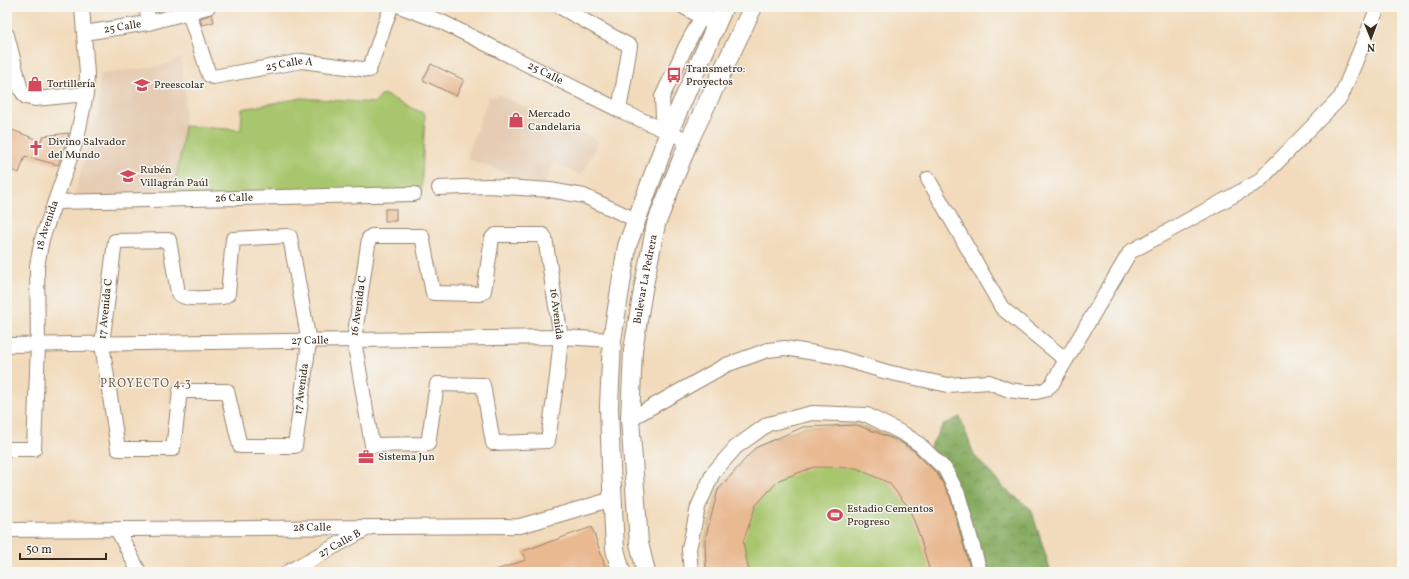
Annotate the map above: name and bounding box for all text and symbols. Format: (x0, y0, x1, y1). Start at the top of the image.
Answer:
street label: 25 Calle (103, 17, 142, 37)
north arrow (1351, 18, 1391, 58)
text: N (1367, 39, 1375, 54)
street label: 25 Calle A (264, 53, 314, 75)
street label: 25 Calle (525, 58, 566, 88)
place label: Transmetro: Proyectos (686, 62, 745, 90)
bus stop icon: Transmetro: Proyectos (665, 66, 683, 84)
shop icon: Tortillería (26, 75, 44, 93)
school or university icon: Preescolar (133, 76, 151, 94)
place label: Tortillería (47, 77, 96, 92)
place label: Preescolar (154, 78, 205, 93)
place label: Mercado Candelaria (528, 107, 581, 135)
shop icon: Mercado Candelaria (507, 111, 525, 129)
place label: Divino Salvador del Mundo (48, 135, 126, 163)
church icon: Divino Salvador del Mundo (27, 139, 45, 157)
place label: Rubén Villagrán Paúl (140, 163, 208, 191)
school or university icon: Rubén Villagrán Paúl (119, 167, 137, 185)
street label: 26 Calle (215, 190, 253, 206)
street label: 18 Avenida (33, 198, 62, 252)
street label: Bulevar La Pedrera (630, 233, 661, 325)
street label: 16 Avenida C (347, 275, 371, 337)
street label: 17 Avenida C (95, 278, 117, 340)
street label: 16 Avenida (545, 287, 567, 341)
street label: 27 Calle (291, 333, 329, 348)
street label: 17 Avenida (291, 362, 313, 415)
district label: PROYECTO 4.3 (100, 376, 192, 392)
office icon: Sistema Jun (357, 448, 375, 466)
place label: Sistema Jun (378, 450, 435, 465)
place label: Estadio Cementos Progreso (847, 502, 934, 530)
sports icon: Estadio Cementos Progreso (826, 506, 844, 524)
street label: 28 Calle (293, 520, 331, 535)
street label: 27 Calle B (316, 526, 364, 561)
scale bar (20, 535, 106, 561)
text: 50 m (26, 542, 52, 558)

